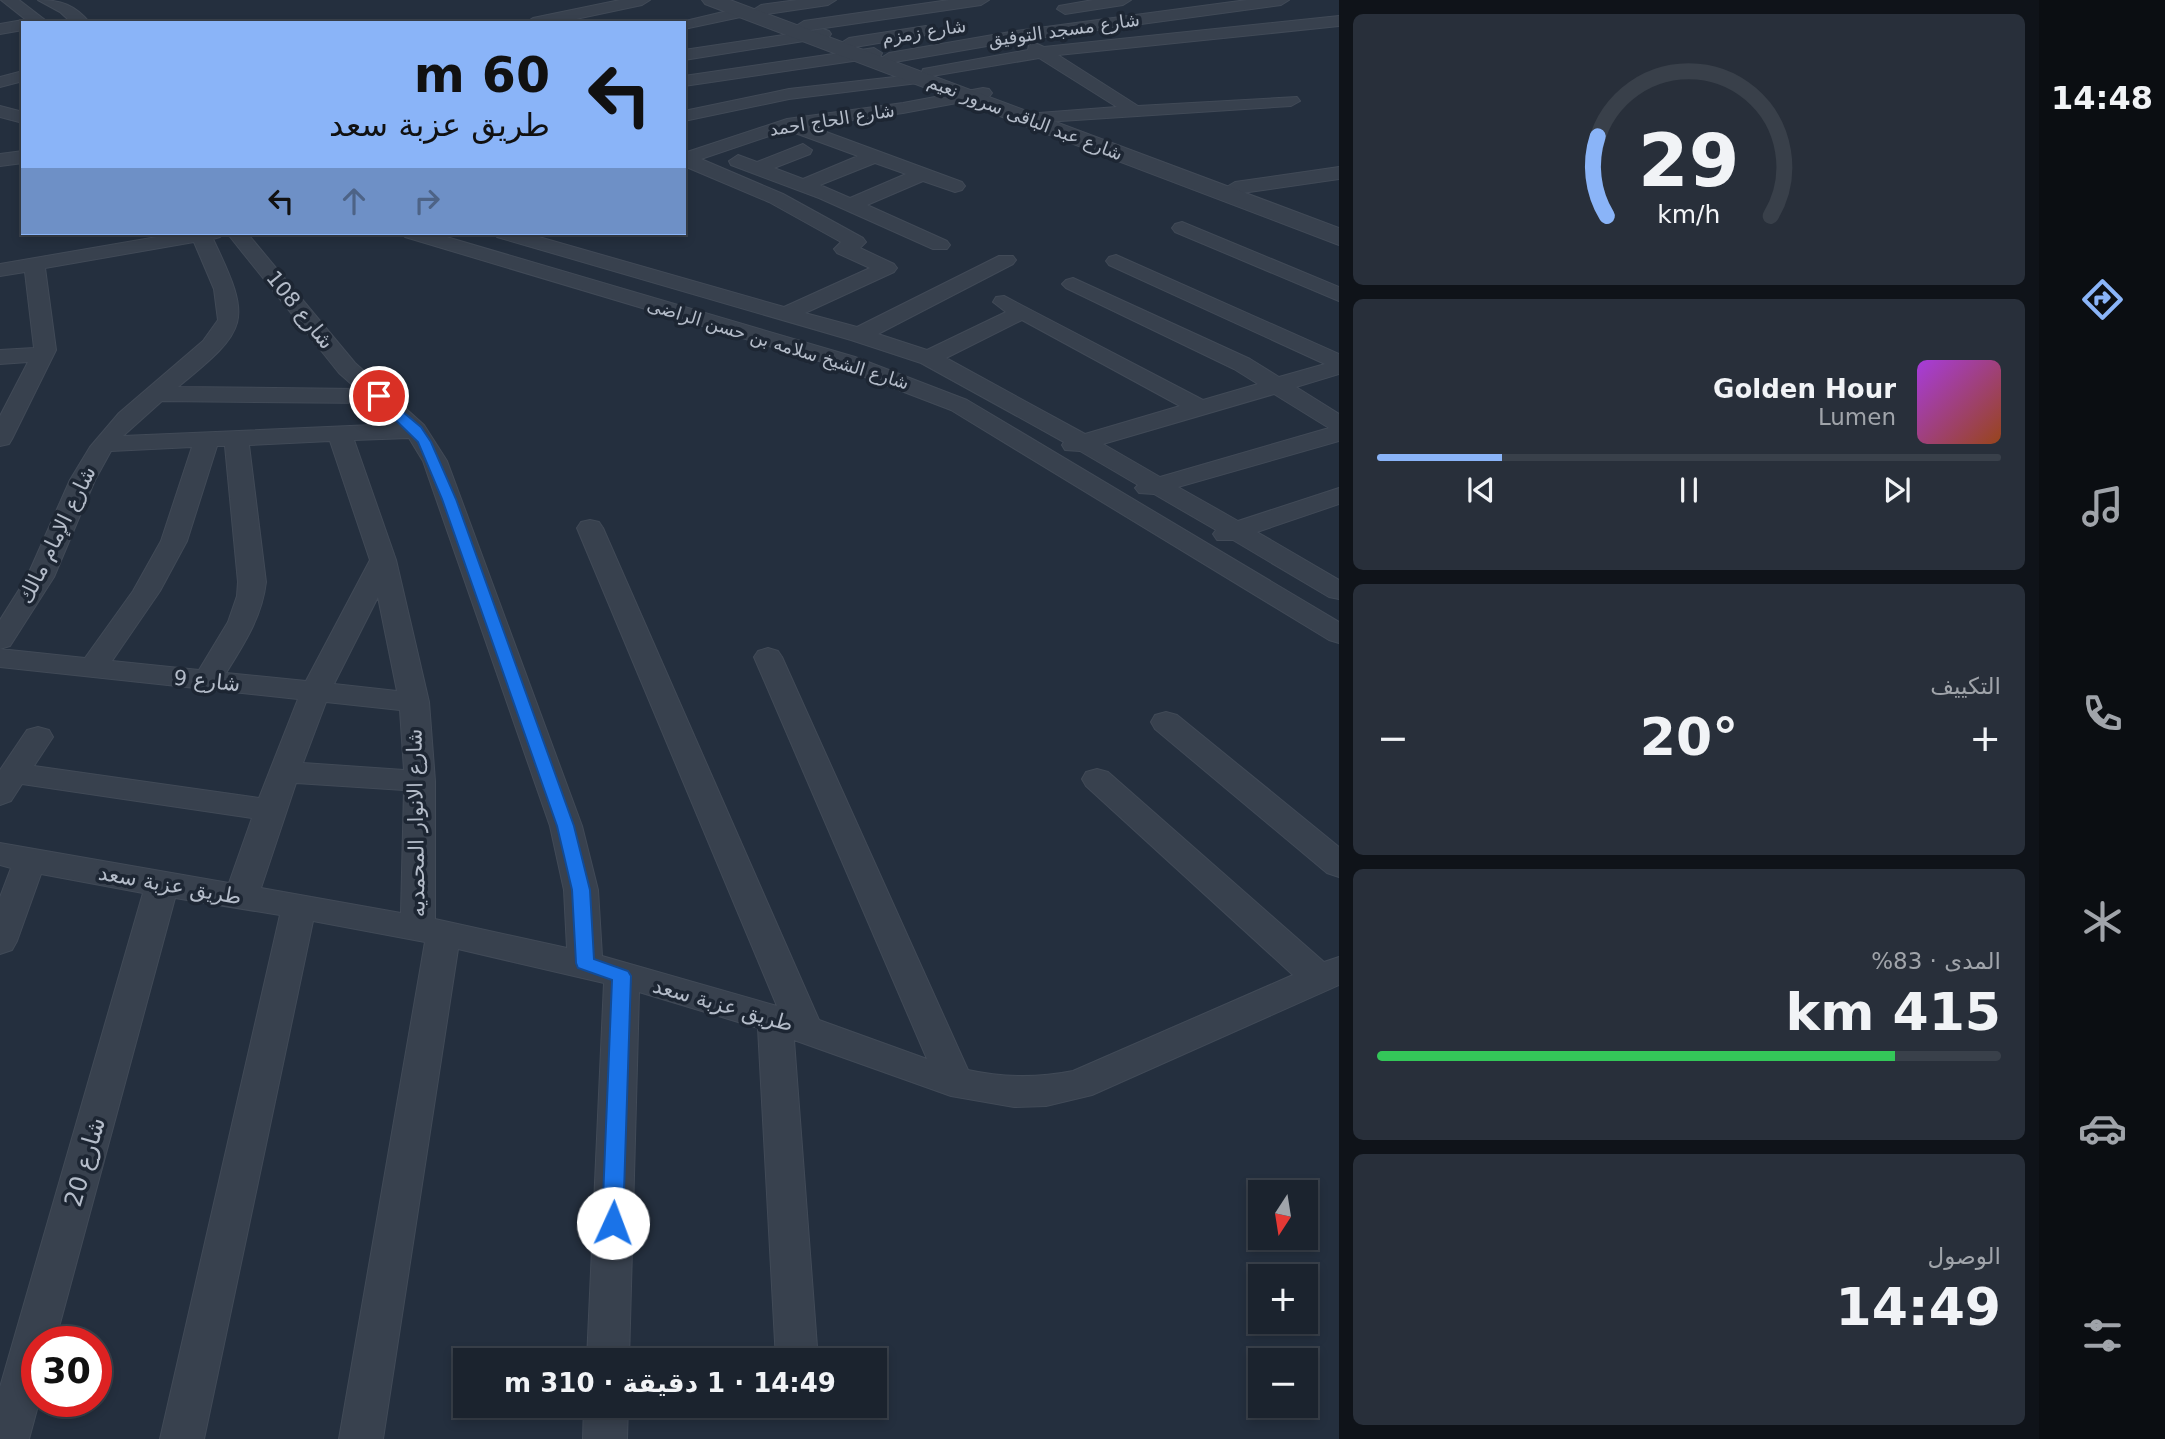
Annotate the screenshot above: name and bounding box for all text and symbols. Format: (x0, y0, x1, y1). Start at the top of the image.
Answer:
street label: شارع مسجد التوفيق (987, 8, 1141, 52)
street label: شارع زمزم (880, 14, 968, 50)
text: 60 m (414, 47, 550, 104)
icon: left (574, 49, 665, 140)
street label: شارع عبد الباقى سرور نعيم (924, 71, 1126, 165)
text: 14:48 (2051, 79, 2153, 117)
street label: شارع الحاج احمد (768, 99, 896, 141)
text: طريق عزبة سعد (329, 106, 550, 144)
text: 29 (1638, 118, 1740, 203)
icon: left (262, 182, 300, 220)
icon: ahead (335, 182, 373, 220)
icon: right (408, 182, 446, 220)
text: km/h (1657, 199, 1721, 228)
street label: شارع 108 (261, 266, 339, 354)
icon: directions (2078, 275, 2127, 324)
street label: شارع الشيخ سلامه بن حسن الراضى (644, 294, 912, 394)
pin (349, 366, 409, 426)
text: Golden Hour (1713, 374, 1896, 404)
icon: arrive (360, 377, 398, 415)
text: Lumen (1818, 404, 1896, 430)
street label: شارع الإمام مالك (13, 462, 101, 608)
icon: previous (1462, 471, 1500, 509)
icon: pause (1670, 471, 1708, 509)
icon: next (1878, 471, 1916, 509)
icon: music (2078, 482, 2127, 531)
street label: شارع 9 (173, 666, 241, 696)
text: التكييف (1930, 673, 2001, 699)
icon: phone (2078, 689, 2127, 738)
text: 20° (1640, 707, 1738, 767)
text: − (1377, 716, 1409, 760)
text: + (1969, 716, 2001, 760)
street label: شارع الانوار المحمديه (402, 728, 430, 918)
street label: طريق عزبة سعد (97, 861, 243, 909)
icon: climate (2078, 897, 2127, 946)
text: المدى · 83% (1871, 948, 2001, 974)
street label: طريق عزبة سعد (650, 973, 796, 1037)
text: 415 km (1786, 982, 2001, 1042)
icon: car (2078, 1104, 2127, 1153)
street label: شارع 20 (59, 1114, 111, 1210)
north arrow (1248, 1180, 1318, 1250)
map controls (1248, 1180, 1318, 1418)
position arrow (576, 1186, 650, 1260)
text: الوصول (1928, 1243, 2001, 1269)
button: + (1248, 1264, 1318, 1334)
text: 14:49 (1835, 1277, 2001, 1337)
icon: filters (2078, 1311, 2127, 1360)
speed limit sign: 30 (21, 1326, 112, 1417)
button: − (1248, 1348, 1318, 1418)
text: 14:49 · 1 دقيقة · 310 m (504, 1368, 836, 1398)

